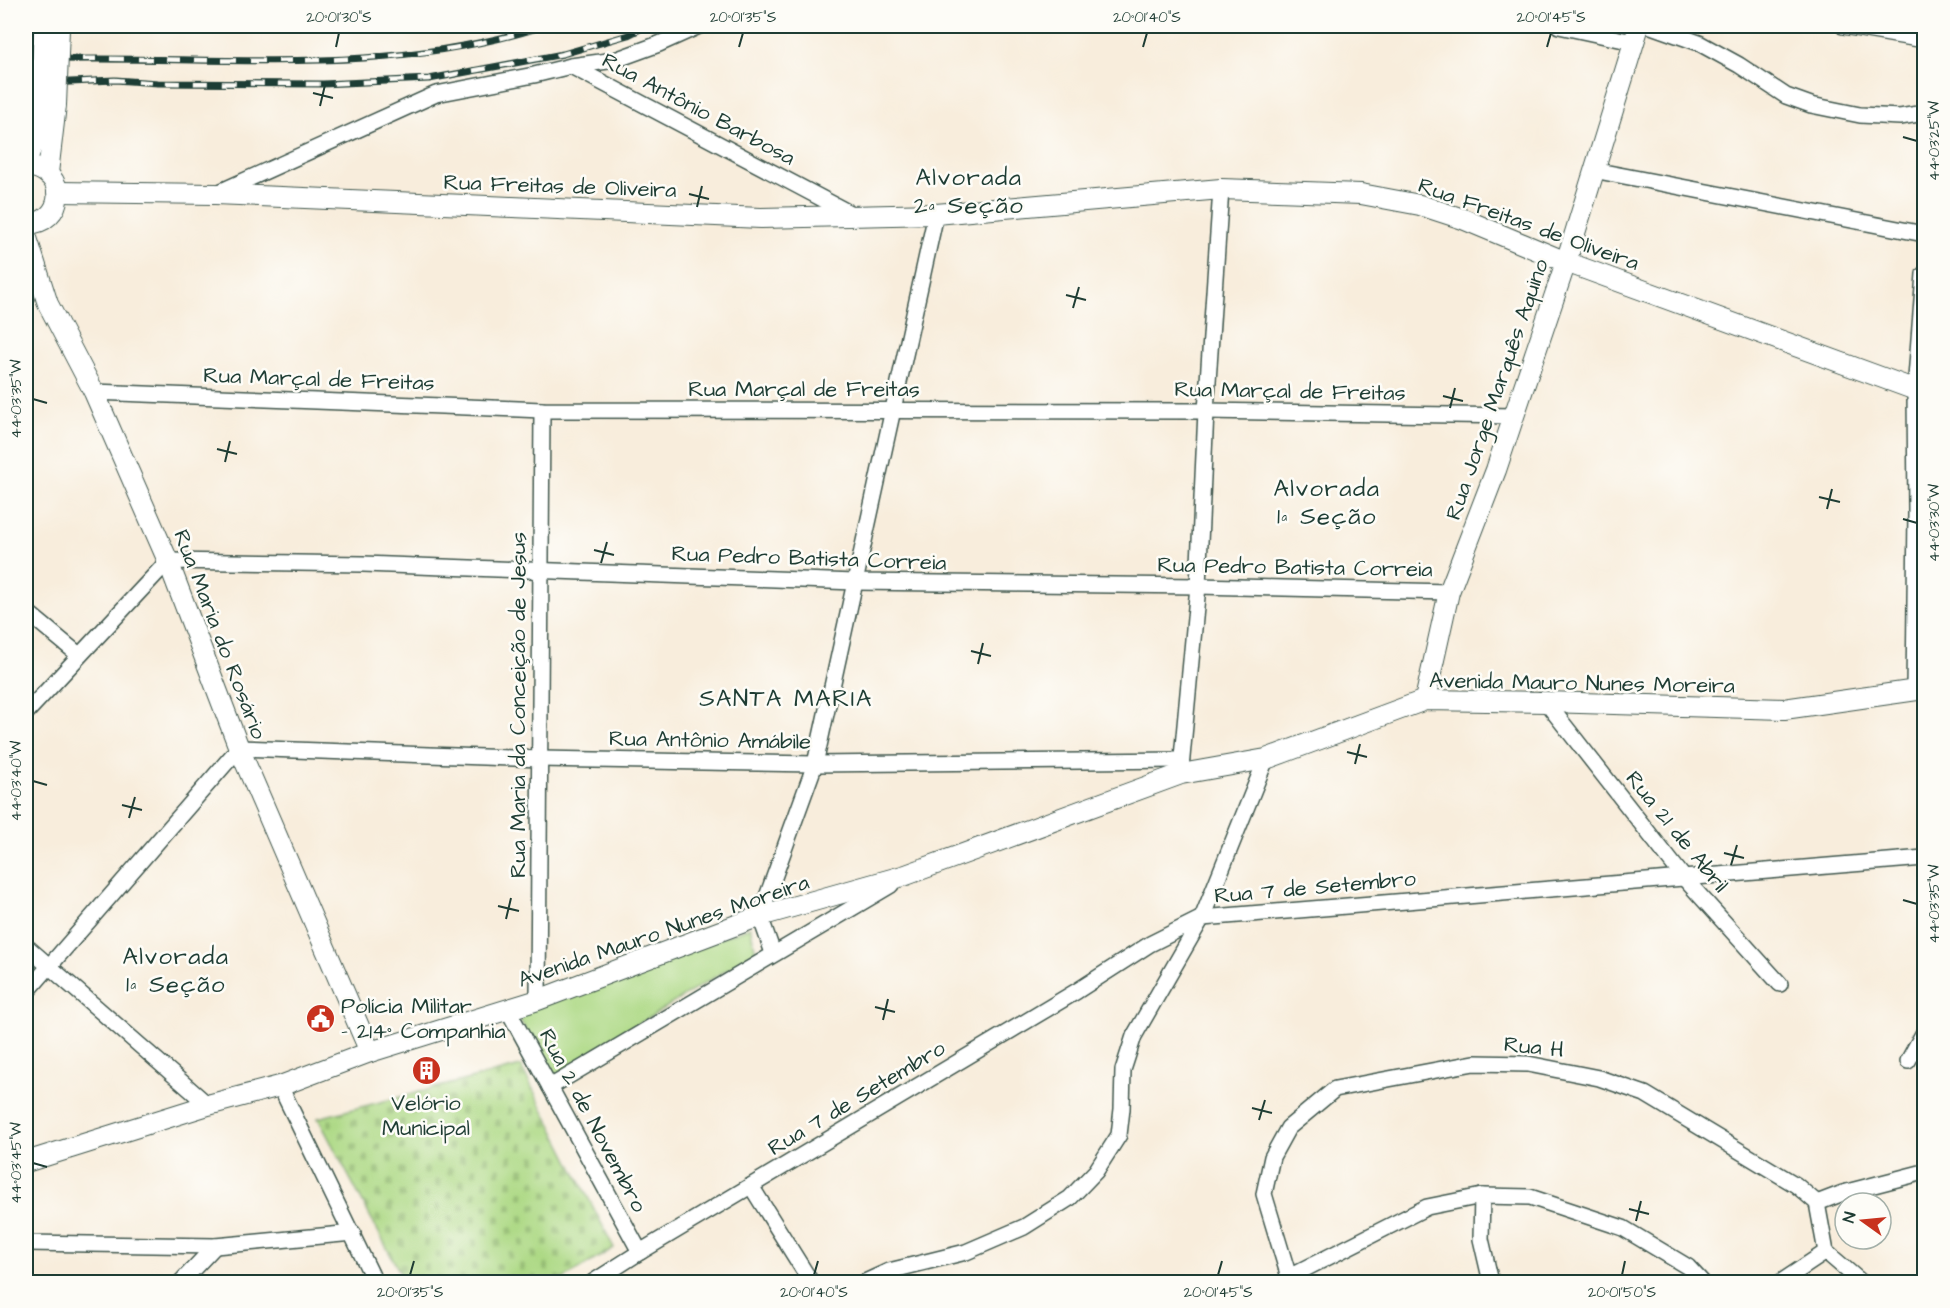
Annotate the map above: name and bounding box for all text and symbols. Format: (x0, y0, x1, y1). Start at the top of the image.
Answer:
text: 20°01'30"S (306, 7, 372, 28)
text: 20°01'35"S (710, 7, 777, 28)
text: 20°01'40"S (1113, 7, 1181, 28)
text: 20°01'45"S (1516, 7, 1586, 28)
street label: Rua Antônio Barbosa (596, 45, 800, 173)
text: 44°03'25"W (1924, 101, 1945, 181)
district label: Alvorada 2ª Seção (914, 161, 1024, 223)
street label: Rua Freitas de Oliveira (443, 167, 677, 206)
street label: Rua Freitas de Oliveira (1414, 170, 1643, 279)
street label: Rua Jorge Marquês Aquino (1438, 254, 1558, 524)
text: 44°03'35"W (6, 359, 27, 439)
street label: Rua Marçal de Freitas (203, 360, 435, 399)
street label: Rua Marçal de Freitas (688, 374, 920, 405)
street label: Rua Marçal de Freitas (1174, 374, 1406, 409)
district label: Alvorada 1ª Seção (1273, 472, 1381, 534)
text: 44°03'30"W (1924, 484, 1945, 562)
street label: Rua Maria do Rosário (165, 525, 274, 744)
street label: Rua Maria da Conceição de Jesus (503, 532, 534, 878)
street label: Rua Pedro Batista Correia (671, 538, 947, 579)
street label: Rua Pedro Batista Correia (1157, 550, 1433, 585)
street label: Avenida Mauro Nunes Moreira (1429, 665, 1735, 702)
district label: SANTA MARIA (699, 682, 873, 716)
street label: Rua Antônio Amábile (609, 723, 811, 758)
text: 44°03'40"W (6, 741, 27, 821)
street label: Rua 21 de Abril (1618, 765, 1736, 899)
street label: Rua 7 de Setembro (1213, 863, 1418, 912)
text: 44°03'35"W (1924, 864, 1945, 944)
street label: Avenida Mauro Nunes Moreira (514, 867, 813, 996)
district label: Alvorada 1ª Seção (122, 940, 230, 1002)
place label: Polícia Militar - 214° Companhia (341, 991, 506, 1047)
public building icon: Polícia Militar - 214° Companhia (304, 1002, 336, 1034)
street label: Rua 2 de Novembro (531, 1023, 654, 1218)
street label: Rua H (1502, 1029, 1565, 1066)
street label: Rua 7 de Setembro (762, 1033, 952, 1164)
building icon: Velório Municipal (410, 1054, 442, 1086)
place label: Velório Municipal (382, 1088, 470, 1144)
text: 44°03'45"W (6, 1122, 27, 1204)
north arrow (1833, 1191, 1893, 1251)
text: N (1838, 1210, 1861, 1225)
text: 20°01'35"S (377, 1282, 444, 1303)
text: 20°01'40"S (780, 1282, 848, 1303)
text: 20°01'45"S (1183, 1282, 1253, 1303)
text: 20°01'50"S (1588, 1282, 1657, 1303)

